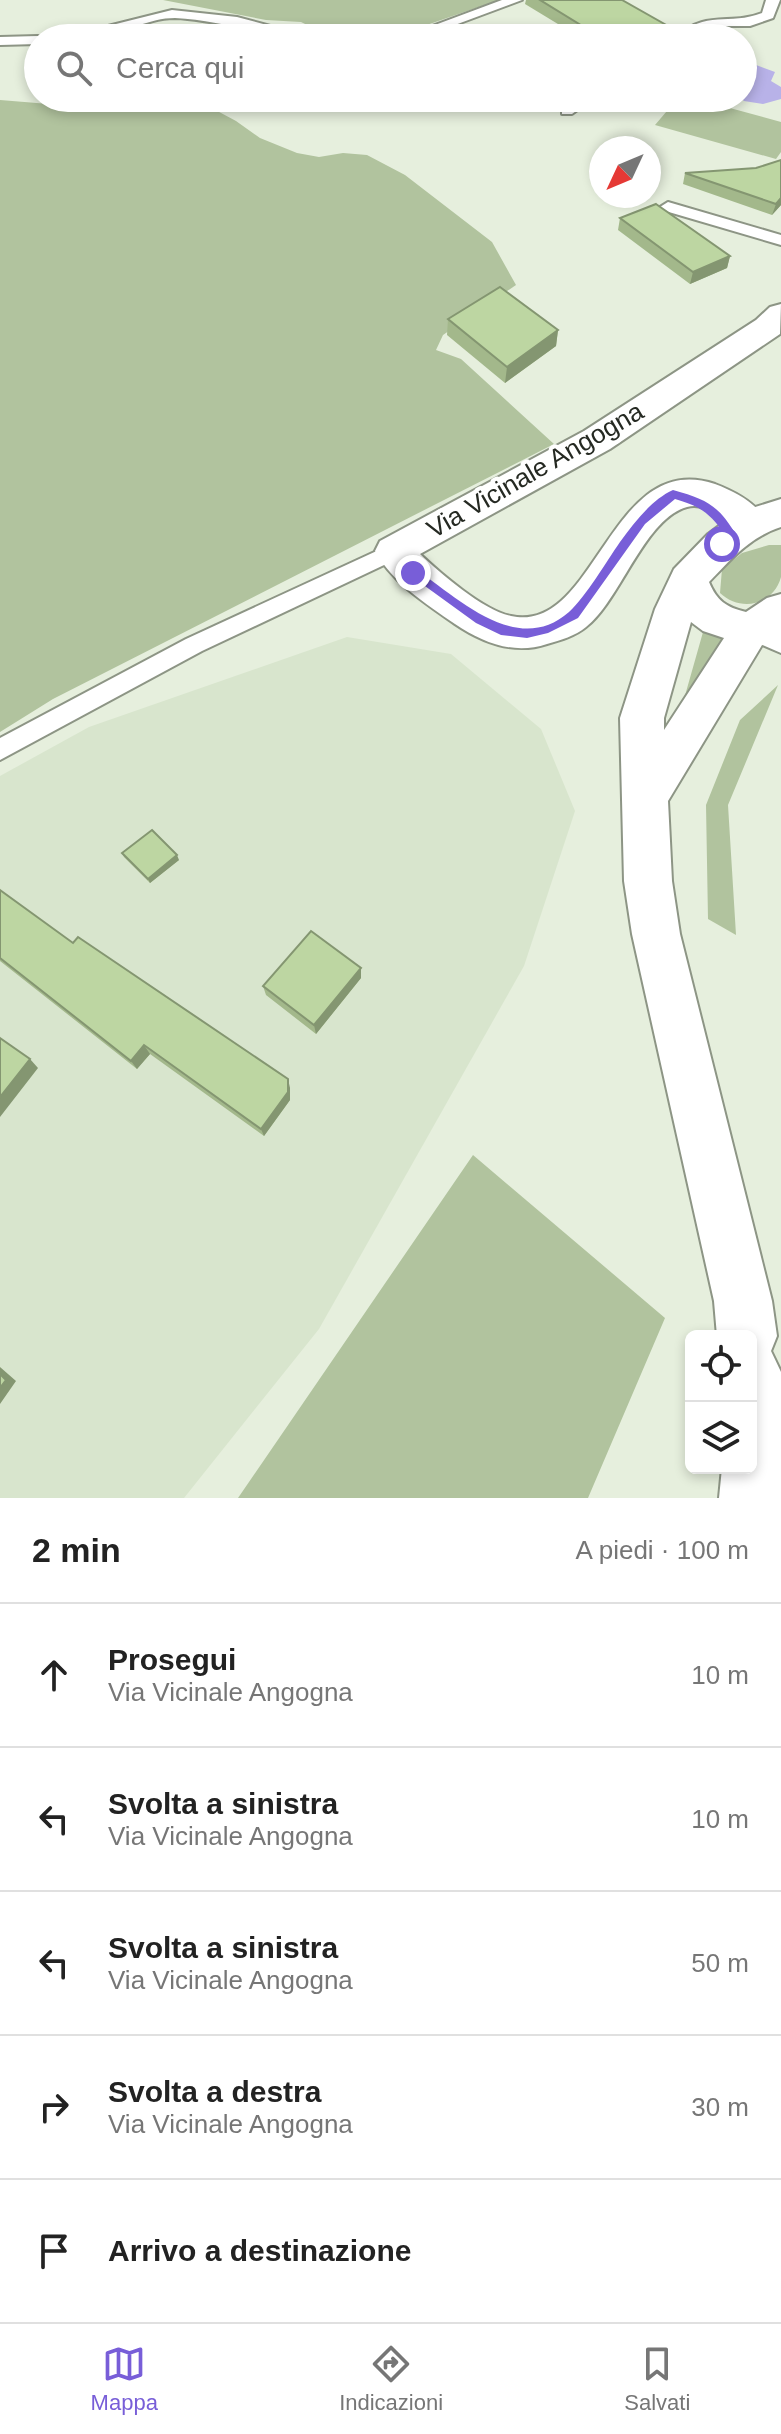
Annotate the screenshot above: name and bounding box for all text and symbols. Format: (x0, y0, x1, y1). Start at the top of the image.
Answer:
search box (24, 24, 757, 112)
icon: search (52, 46, 96, 90)
text: Cerca qui (116, 51, 244, 84)
north arrow (589, 136, 661, 208)
street label: Via Vicinale Angogna (421, 396, 649, 544)
route start (704, 526, 740, 562)
route end (395, 555, 431, 591)
map controls (685, 1330, 757, 1474)
button: locate (685, 1330, 757, 1402)
button: layers (685, 1402, 757, 1474)
text: 2 min (32, 1531, 121, 1569)
text: A piedi · 100 m (576, 1535, 749, 1565)
text: Prosegui (108, 1643, 236, 1676)
icon: ahead (32, 1653, 76, 1697)
text: 10 m (691, 1660, 749, 1690)
text: Via Vicinale Angogna (108, 1677, 353, 1707)
text: Svolta a sinistra (108, 1787, 338, 1820)
icon: left (32, 1797, 76, 1841)
text: 10 m (691, 1804, 749, 1834)
text: Via Vicinale Angogna (108, 1821, 353, 1851)
text: Svolta a sinistra (108, 1931, 338, 1964)
icon: left (32, 1941, 76, 1985)
text: 50 m (691, 1948, 749, 1978)
text: Via Vicinale Angogna (108, 1965, 353, 1995)
text: Svolta a destra (108, 2075, 321, 2108)
icon: right (32, 2085, 76, 2129)
text: 30 m (691, 2092, 749, 2122)
text: Via Vicinale Angogna (108, 2109, 353, 2139)
icon: arrive (32, 2229, 76, 2273)
text: Arrivo a destinazione (108, 2234, 411, 2267)
tab: Mappa (91, 2342, 158, 2416)
tab: Indicazioni (339, 2342, 443, 2416)
tab: Salvati (624, 2342, 690, 2416)

